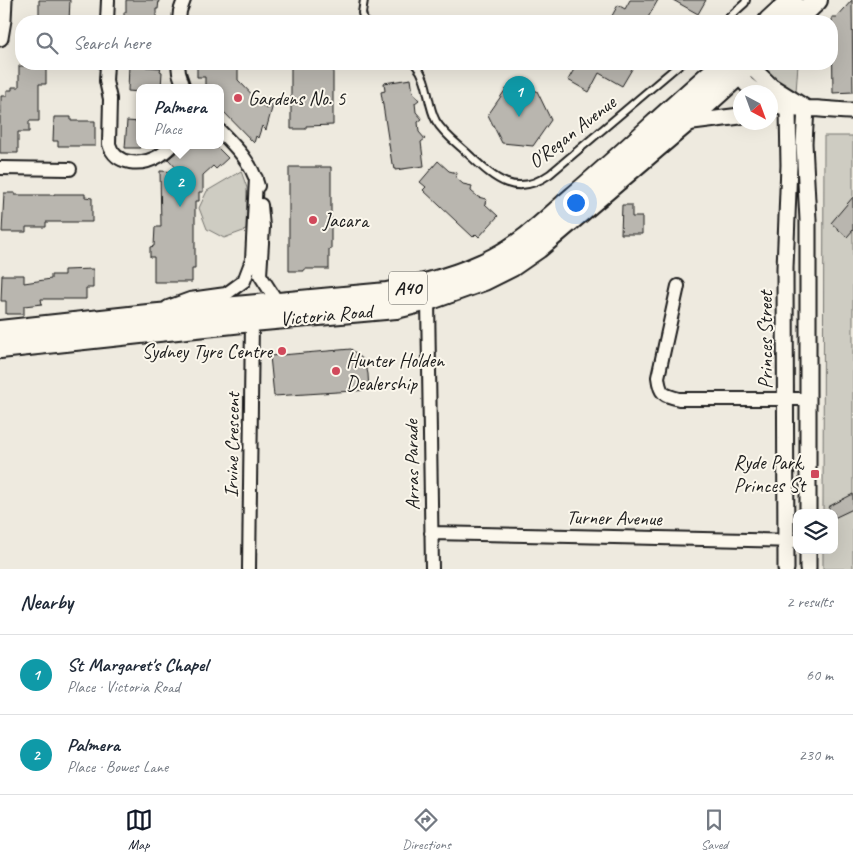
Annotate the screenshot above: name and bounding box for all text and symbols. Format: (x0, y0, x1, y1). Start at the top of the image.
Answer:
search box (15, 15, 838, 70)
icon: search (33, 29, 61, 57)
text: Search here (73, 31, 150, 55)
pin: 1 (503, 76, 535, 117)
popup (136, 84, 224, 149)
north arrow (733, 85, 778, 130)
place label: Gardens No. 5 (248, 86, 347, 111)
street label: O'Regan Avenue (523, 89, 622, 174)
marker: Gardens No. 5 (232, 92, 244, 104)
text: Palmera (154, 95, 206, 119)
text: Place (154, 119, 182, 139)
pin: 2 (164, 166, 196, 207)
your location (563, 190, 589, 216)
place label: Jacara (322, 208, 370, 233)
marker: Jacara (307, 214, 319, 226)
road number: A40 (389, 272, 427, 304)
street label: Princes Street (753, 289, 778, 389)
street label: Victoria Road (279, 298, 376, 331)
place label: Sydney Tyre Centre (142, 339, 273, 364)
marker: Sydney Tyre Centre (276, 345, 288, 357)
place label: Hunter Holden Dealership (346, 348, 445, 396)
marker: Hunter Holden Dealership (330, 365, 342, 377)
street label: Irvine Crescent (219, 390, 245, 498)
street label: Arras Parade (399, 418, 425, 511)
place label: Ryde Park, Princes St (733, 450, 807, 498)
marker: Ryde Park, Princes St (809, 468, 821, 480)
street label: Turner Avenue (566, 505, 663, 531)
map controls (793, 509, 838, 554)
button: layers (793, 509, 838, 554)
text: Nearby (20, 589, 73, 615)
text: 2 results (786, 592, 833, 612)
text: St Margaret's Chapel (67, 653, 208, 677)
text: 1 (32, 665, 40, 685)
text: 60 m (806, 665, 833, 685)
text: Place · Victoria Road (67, 677, 180, 697)
text: Palmera (67, 733, 120, 757)
text: 2 (32, 745, 40, 765)
text: 230 m (799, 745, 833, 765)
text: Place · Bowes Lane (67, 757, 168, 777)
tab: Map (125, 806, 153, 853)
tab: Directions (402, 806, 451, 853)
tab: Saved (700, 806, 728, 853)

